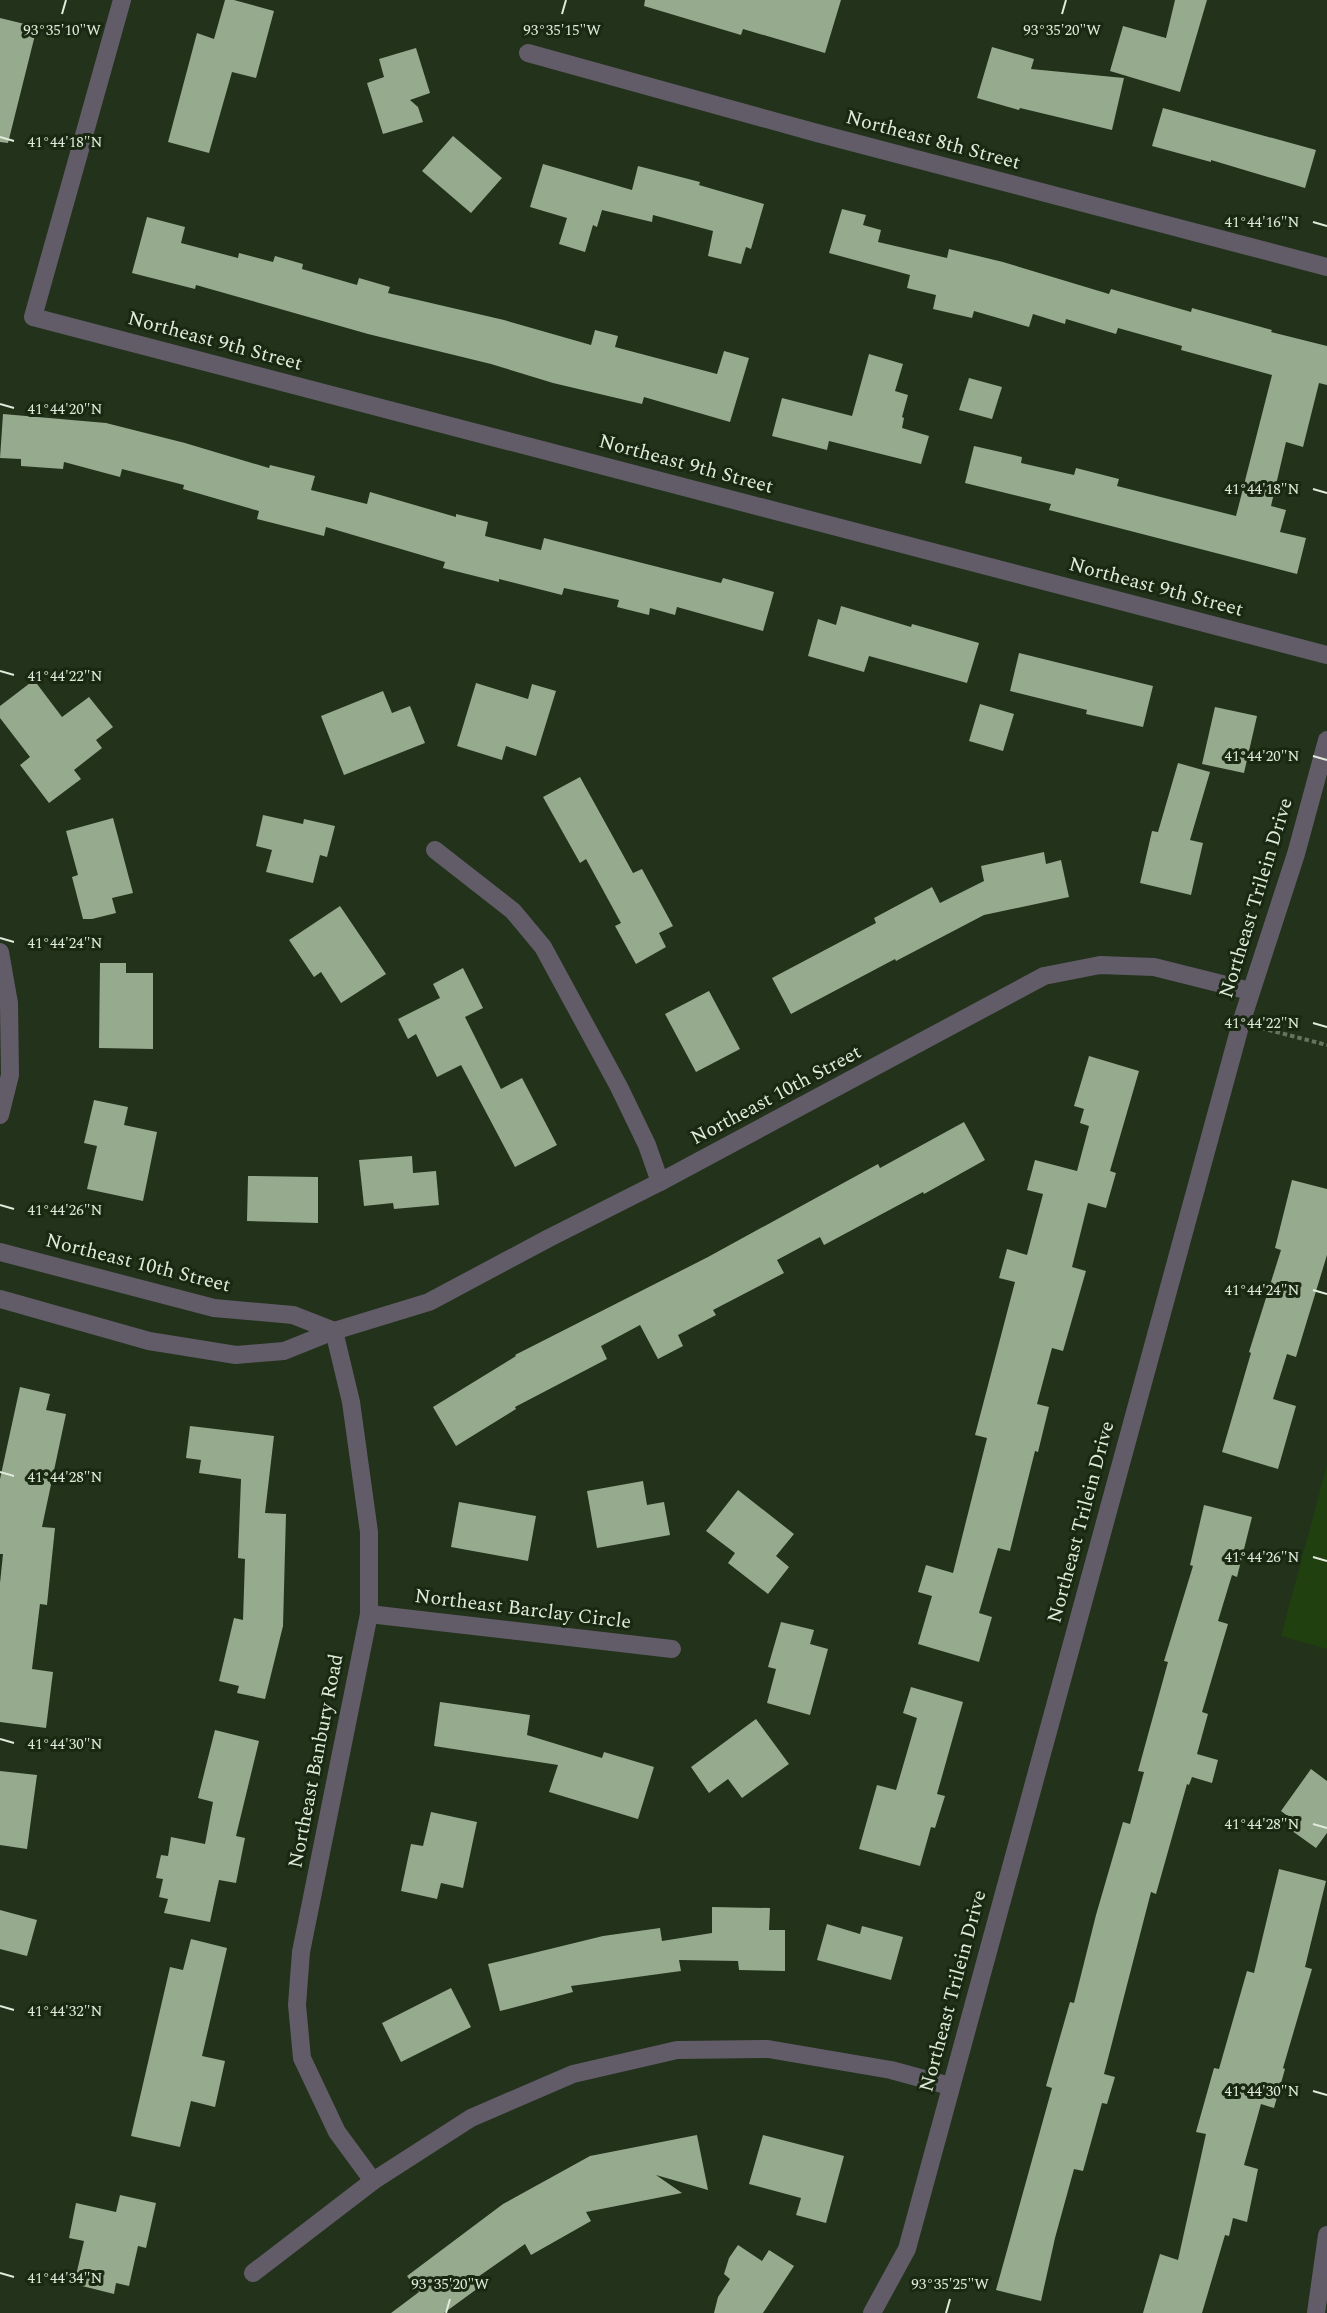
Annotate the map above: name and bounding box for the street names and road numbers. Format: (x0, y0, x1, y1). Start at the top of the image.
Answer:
street label: Northeast 8th Street (842, 102, 1024, 178)
street label: Northeast 9th Street (124, 303, 306, 379)
street label: Northeast 9th Street (595, 426, 777, 502)
street label: Northeast 9th Street (1065, 549, 1247, 625)
street label: Northeast Trilein Drive (1211, 794, 1301, 1002)
street label: Northeast 10th Street (685, 1037, 867, 1153)
street label: Northeast 10th Street (42, 1225, 234, 1301)
street label: Northeast Trilein Drive (1040, 1418, 1122, 1626)
street label: Northeast Barclay Circle (413, 1581, 633, 1637)
street label: Northeast Banbury Road (280, 1651, 352, 1871)
street label: Northeast Trilein Drive (912, 1887, 994, 2095)

